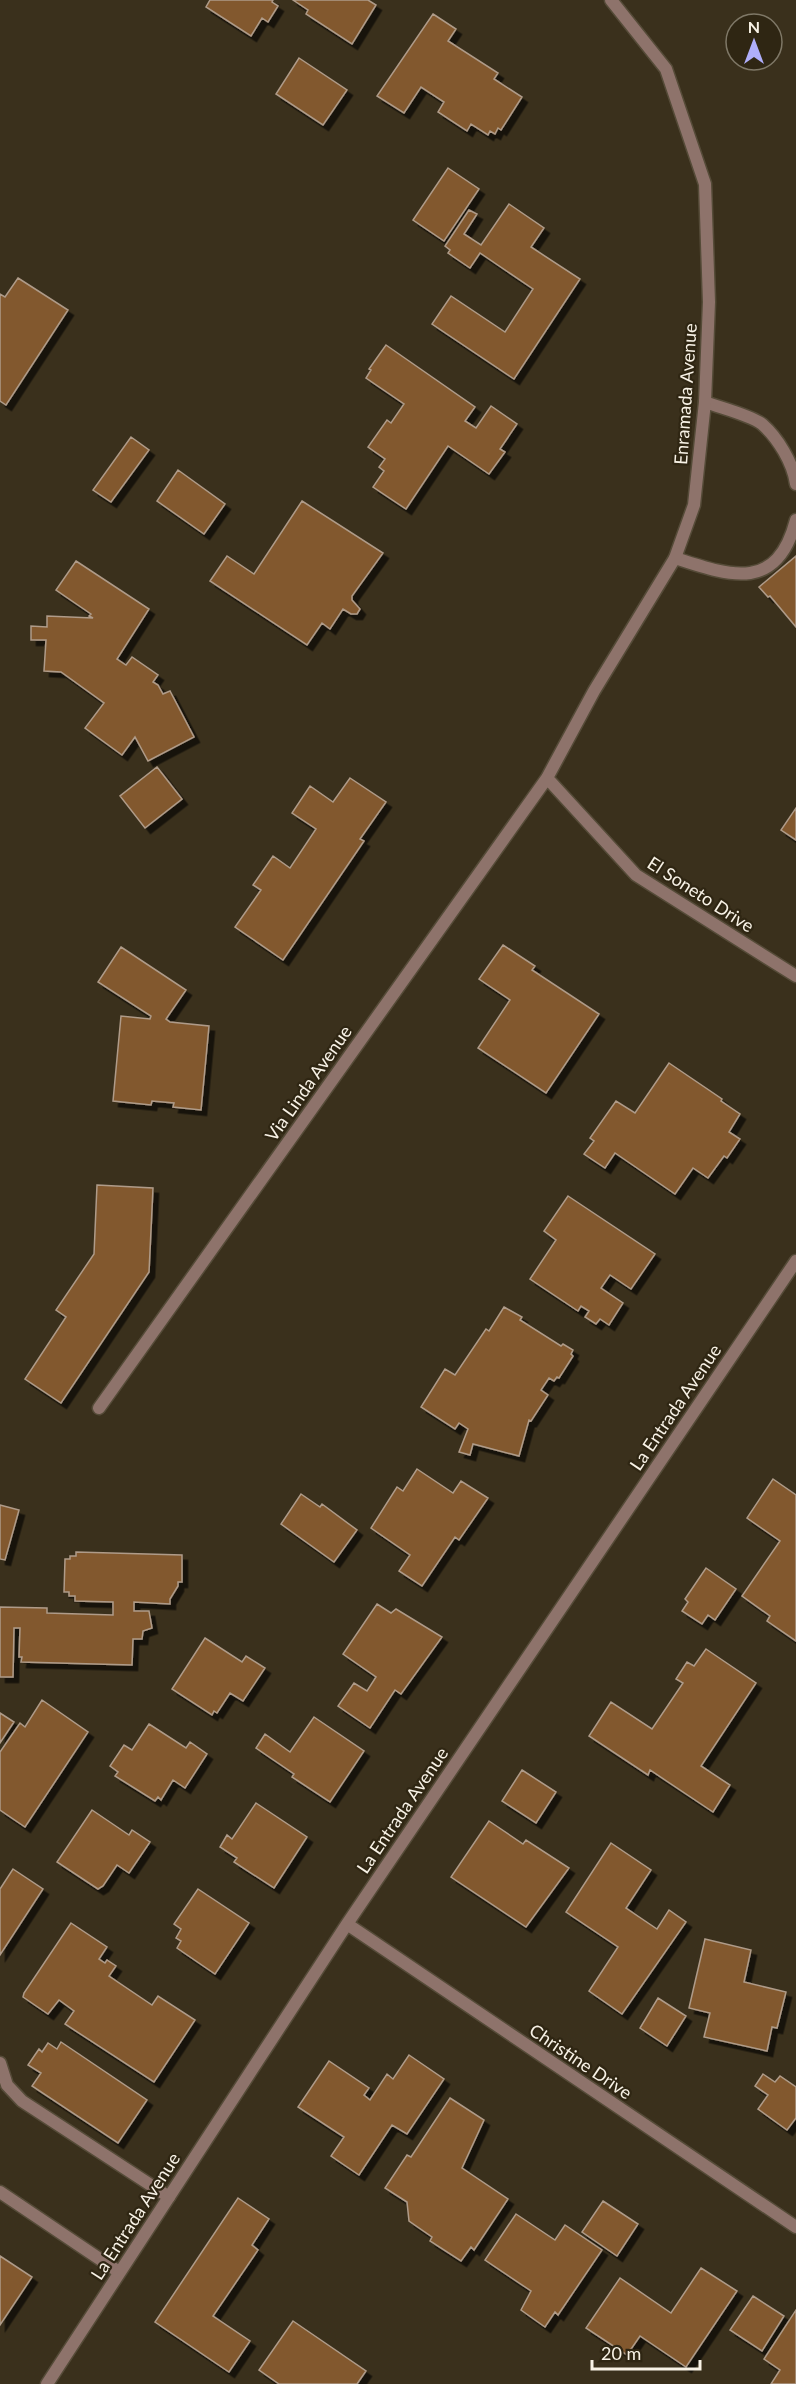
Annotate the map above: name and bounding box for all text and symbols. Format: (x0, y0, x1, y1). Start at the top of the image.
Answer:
north arrow (724, 12, 784, 72)
text: N (748, 17, 760, 36)
street label: Enramada Avenue (669, 322, 701, 466)
street label: El Soneto Drive (644, 851, 758, 937)
street label: Via Linda Avenue (260, 1021, 356, 1145)
street label: La Entrada Avenue (625, 1340, 725, 1474)
street label: La Entrada Avenue (352, 1743, 452, 1877)
street label: Christine Drive (526, 2019, 636, 2103)
street label: La Entrada Avenue (86, 2148, 184, 2284)
scale bar (592, 2333, 700, 2371)
text: 20 m (601, 2342, 641, 2364)

